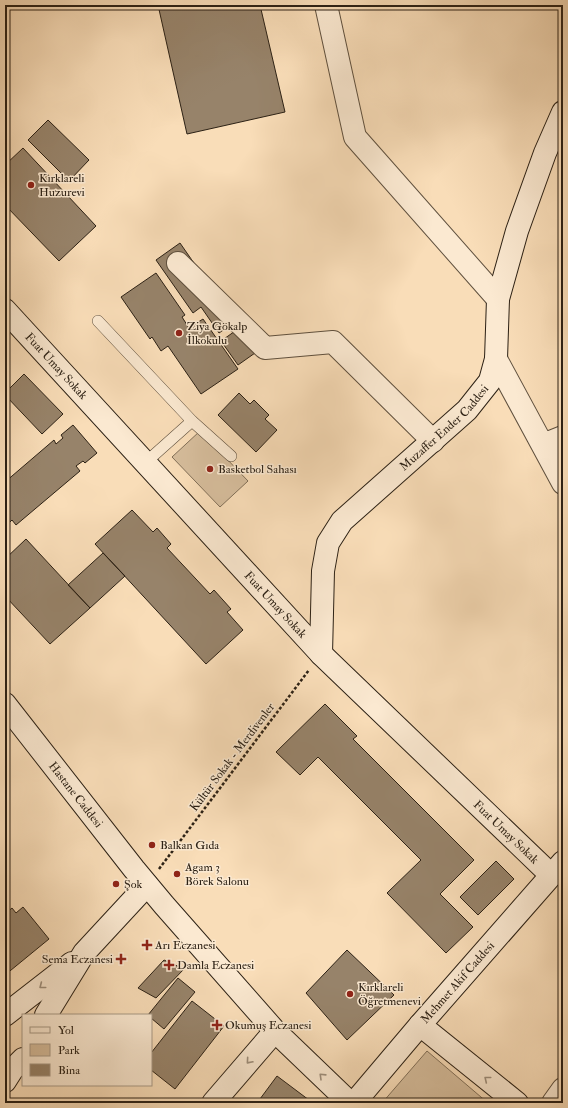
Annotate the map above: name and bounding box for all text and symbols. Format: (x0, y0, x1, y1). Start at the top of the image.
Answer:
place label: Kırklareli Huzurevi (39, 171, 85, 200)
marker: Kırklareli Huzurevi (26, 180, 36, 190)
place label: Ziya Gökalp İlkokulu (187, 319, 247, 348)
marker: Ziya Gökalp İlkokulu (174, 328, 184, 338)
street label: Fuat Umay Sokak (22, 330, 91, 403)
street label: Muzaffer Ender Caddesi (397, 382, 492, 474)
place label: Basketbol Sahası (218, 462, 297, 477)
marker: Basketbol Sahası (205, 464, 215, 474)
street label: Fuat Umay Sokak (241, 568, 310, 642)
street label: Kültür Sokak - Merdivenler (187, 700, 278, 815)
street label: Hastane Caddesi (45, 759, 106, 831)
street label: Fuat Umay Sokak (470, 797, 542, 867)
place label: Balkan Gıda (160, 838, 220, 853)
marker: Balkan Gıda (147, 840, 157, 850)
place label: Agam 3 Börek Salonu (184, 860, 249, 889)
marker: Agam 3 Börek Salonu (172, 869, 182, 879)
place label: Şok (124, 877, 142, 892)
marker: Şok (111, 879, 121, 889)
place label: Arı Eczanesi (154, 938, 216, 953)
street label: Mehmet Akif Caddesi (418, 938, 498, 1027)
marker: Arı Eczanesi (142, 940, 152, 950)
place label: Sema Eczanesi (42, 952, 113, 967)
marker: Sema Eczanesi (116, 954, 126, 964)
place label: Damla Eczanesi (177, 958, 254, 973)
marker: Damla Eczanesi (164, 960, 174, 970)
place label: Kırklareli Öğretmenevi (358, 980, 421, 1009)
one-way arrow (40, 981, 47, 988)
marker: Kırklareli Öğretmenevi (345, 989, 355, 999)
legend (22, 1014, 152, 1086)
place label: Okumuş Eczanesi (225, 1018, 311, 1033)
marker: Okumuş Eczanesi (212, 1020, 222, 1030)
text: Yol (58, 1023, 74, 1038)
text: Park (58, 1043, 80, 1058)
one-way arrow (247, 1056, 254, 1063)
text: Bina (58, 1063, 81, 1078)
one-way arrow (319, 1073, 327, 1081)
one-way arrow (484, 1076, 491, 1083)

